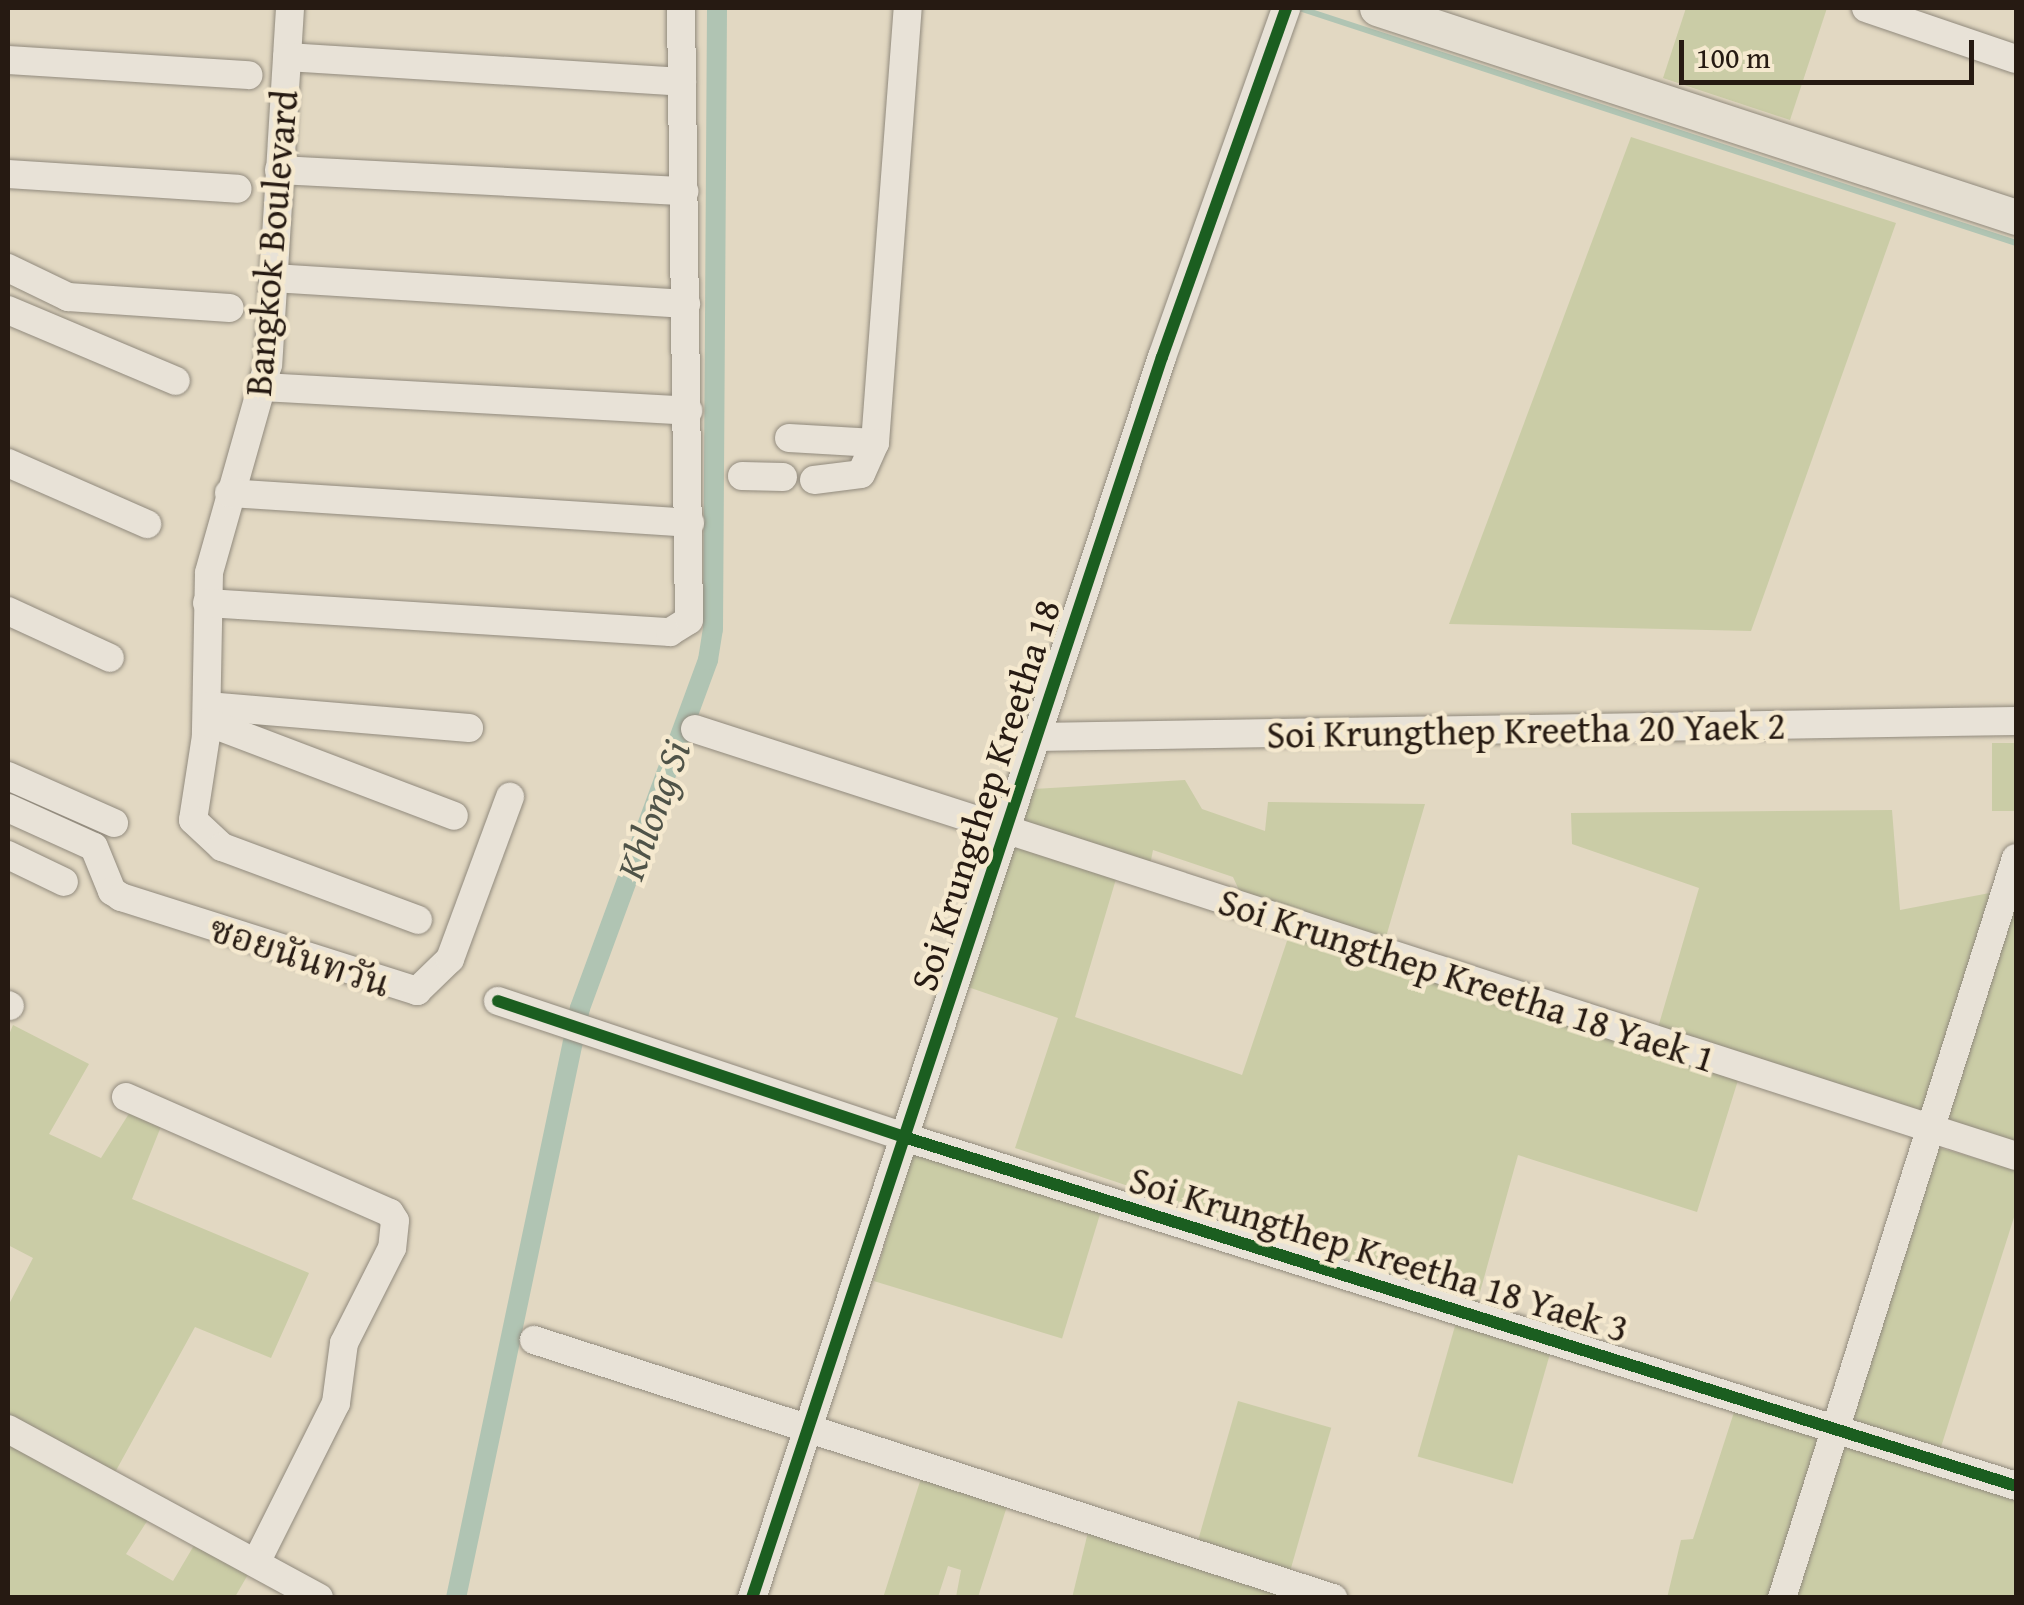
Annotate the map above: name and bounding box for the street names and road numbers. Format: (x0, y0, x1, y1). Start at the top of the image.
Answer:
street label: Bangkok Boulevard (235, 88, 307, 398)
street label: Soi Krungthep Kreetha 18 (900, 594, 1070, 996)
street label: Soi Krungthep Kreetha 20 Yaek 2 (1266, 703, 1786, 757)
street label: Soi Krungthep Kreetha 18 Yaek 1 (1213, 878, 1721, 1082)
street label: ซอยนันทวัน (204, 905, 396, 1007)
street label: Soi Krungthep Kreetha 18 Yaek 3 (1124, 1156, 1634, 1352)

